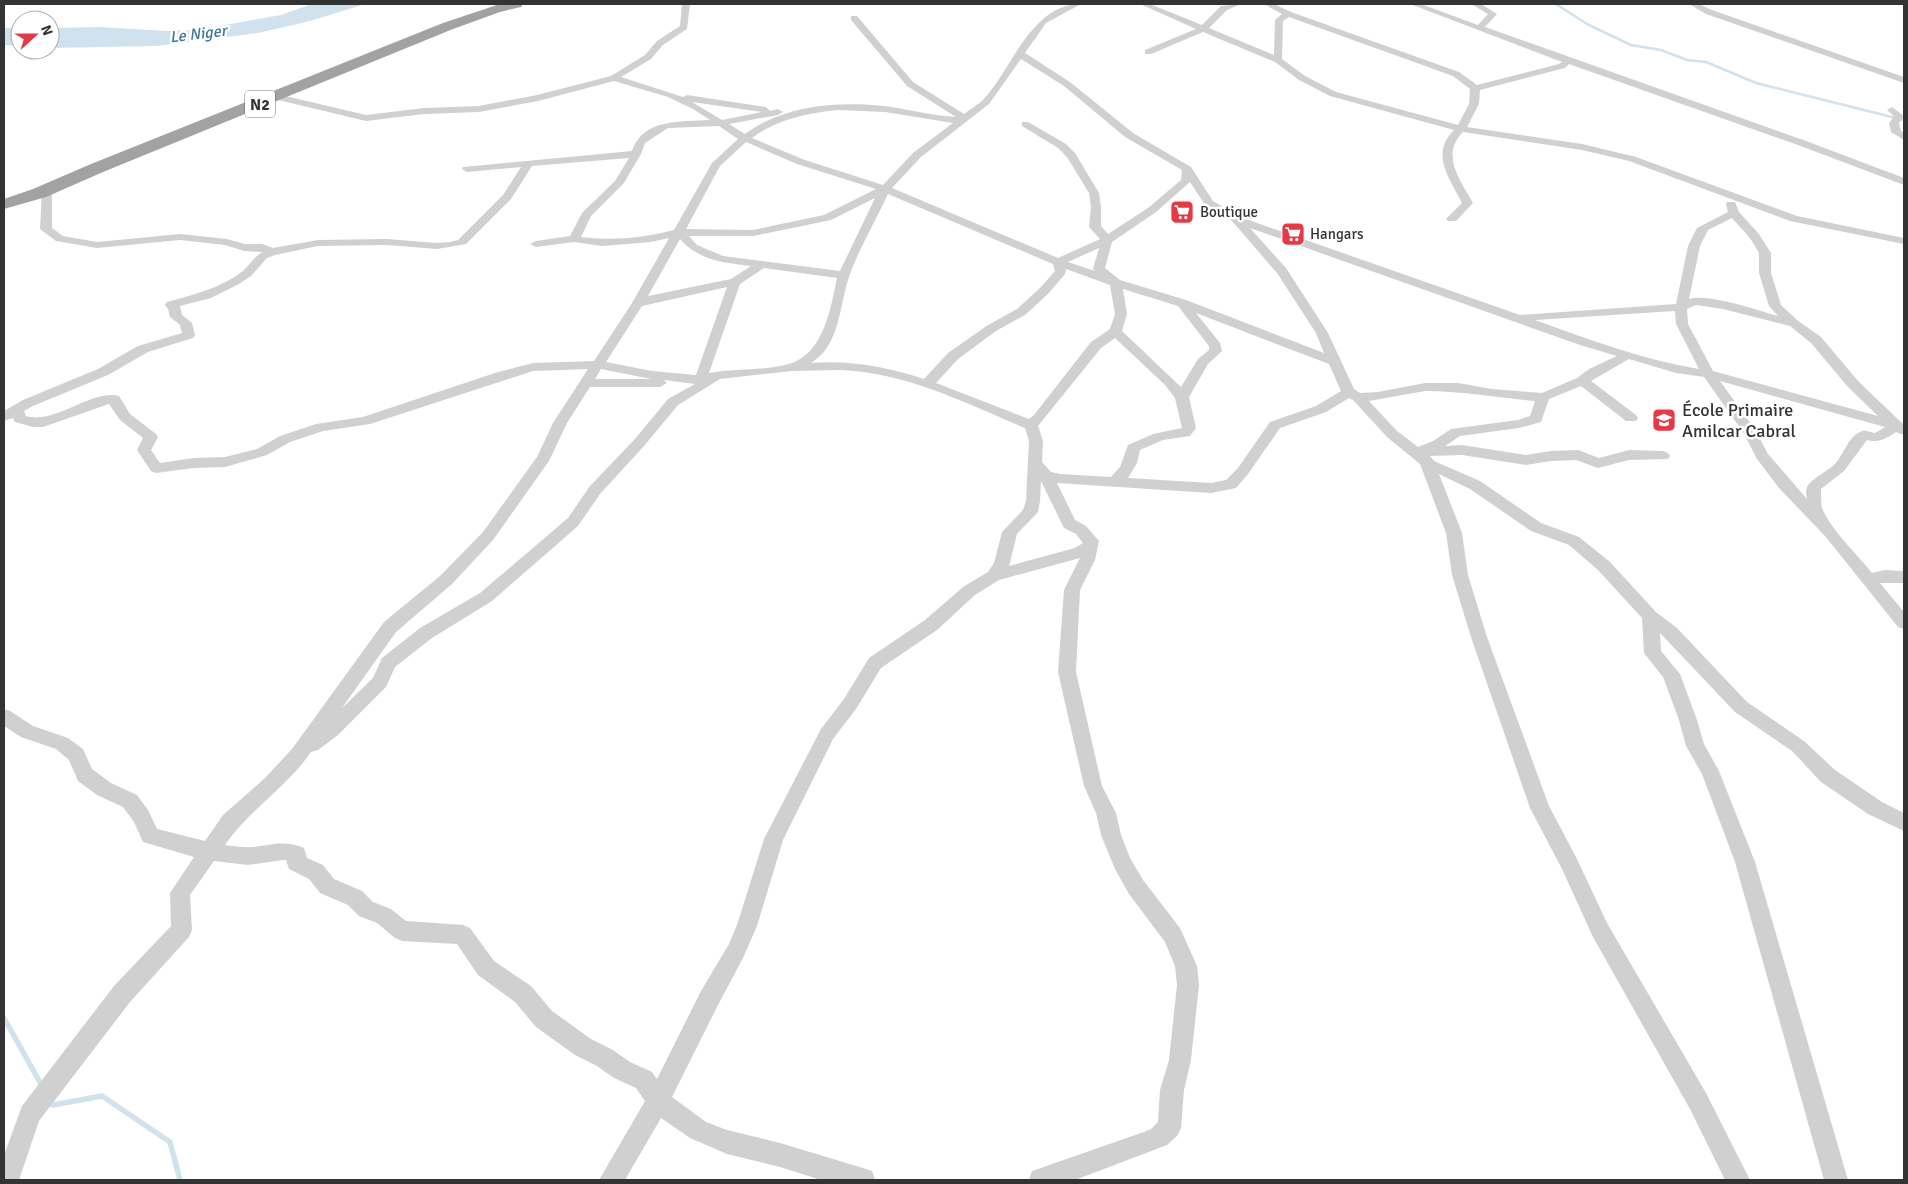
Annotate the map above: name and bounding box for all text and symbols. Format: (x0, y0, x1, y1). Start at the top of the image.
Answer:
north arrow (10, 10, 60, 60)
water label: Le Niger (169, 20, 230, 47)
text: N (37, 23, 56, 38)
road number: N2 (245, 90, 275, 118)
supermarket icon: Boutique (1169, 199, 1195, 225)
place label: Boutique (1200, 203, 1258, 221)
supermarket icon: Hangars (1280, 221, 1306, 247)
place label: Hangars (1310, 225, 1364, 243)
place label: École Primaire Amilcar Cabral (1682, 399, 1796, 442)
school or university icon: École Primaire Amilcar Cabral (1651, 407, 1677, 433)

